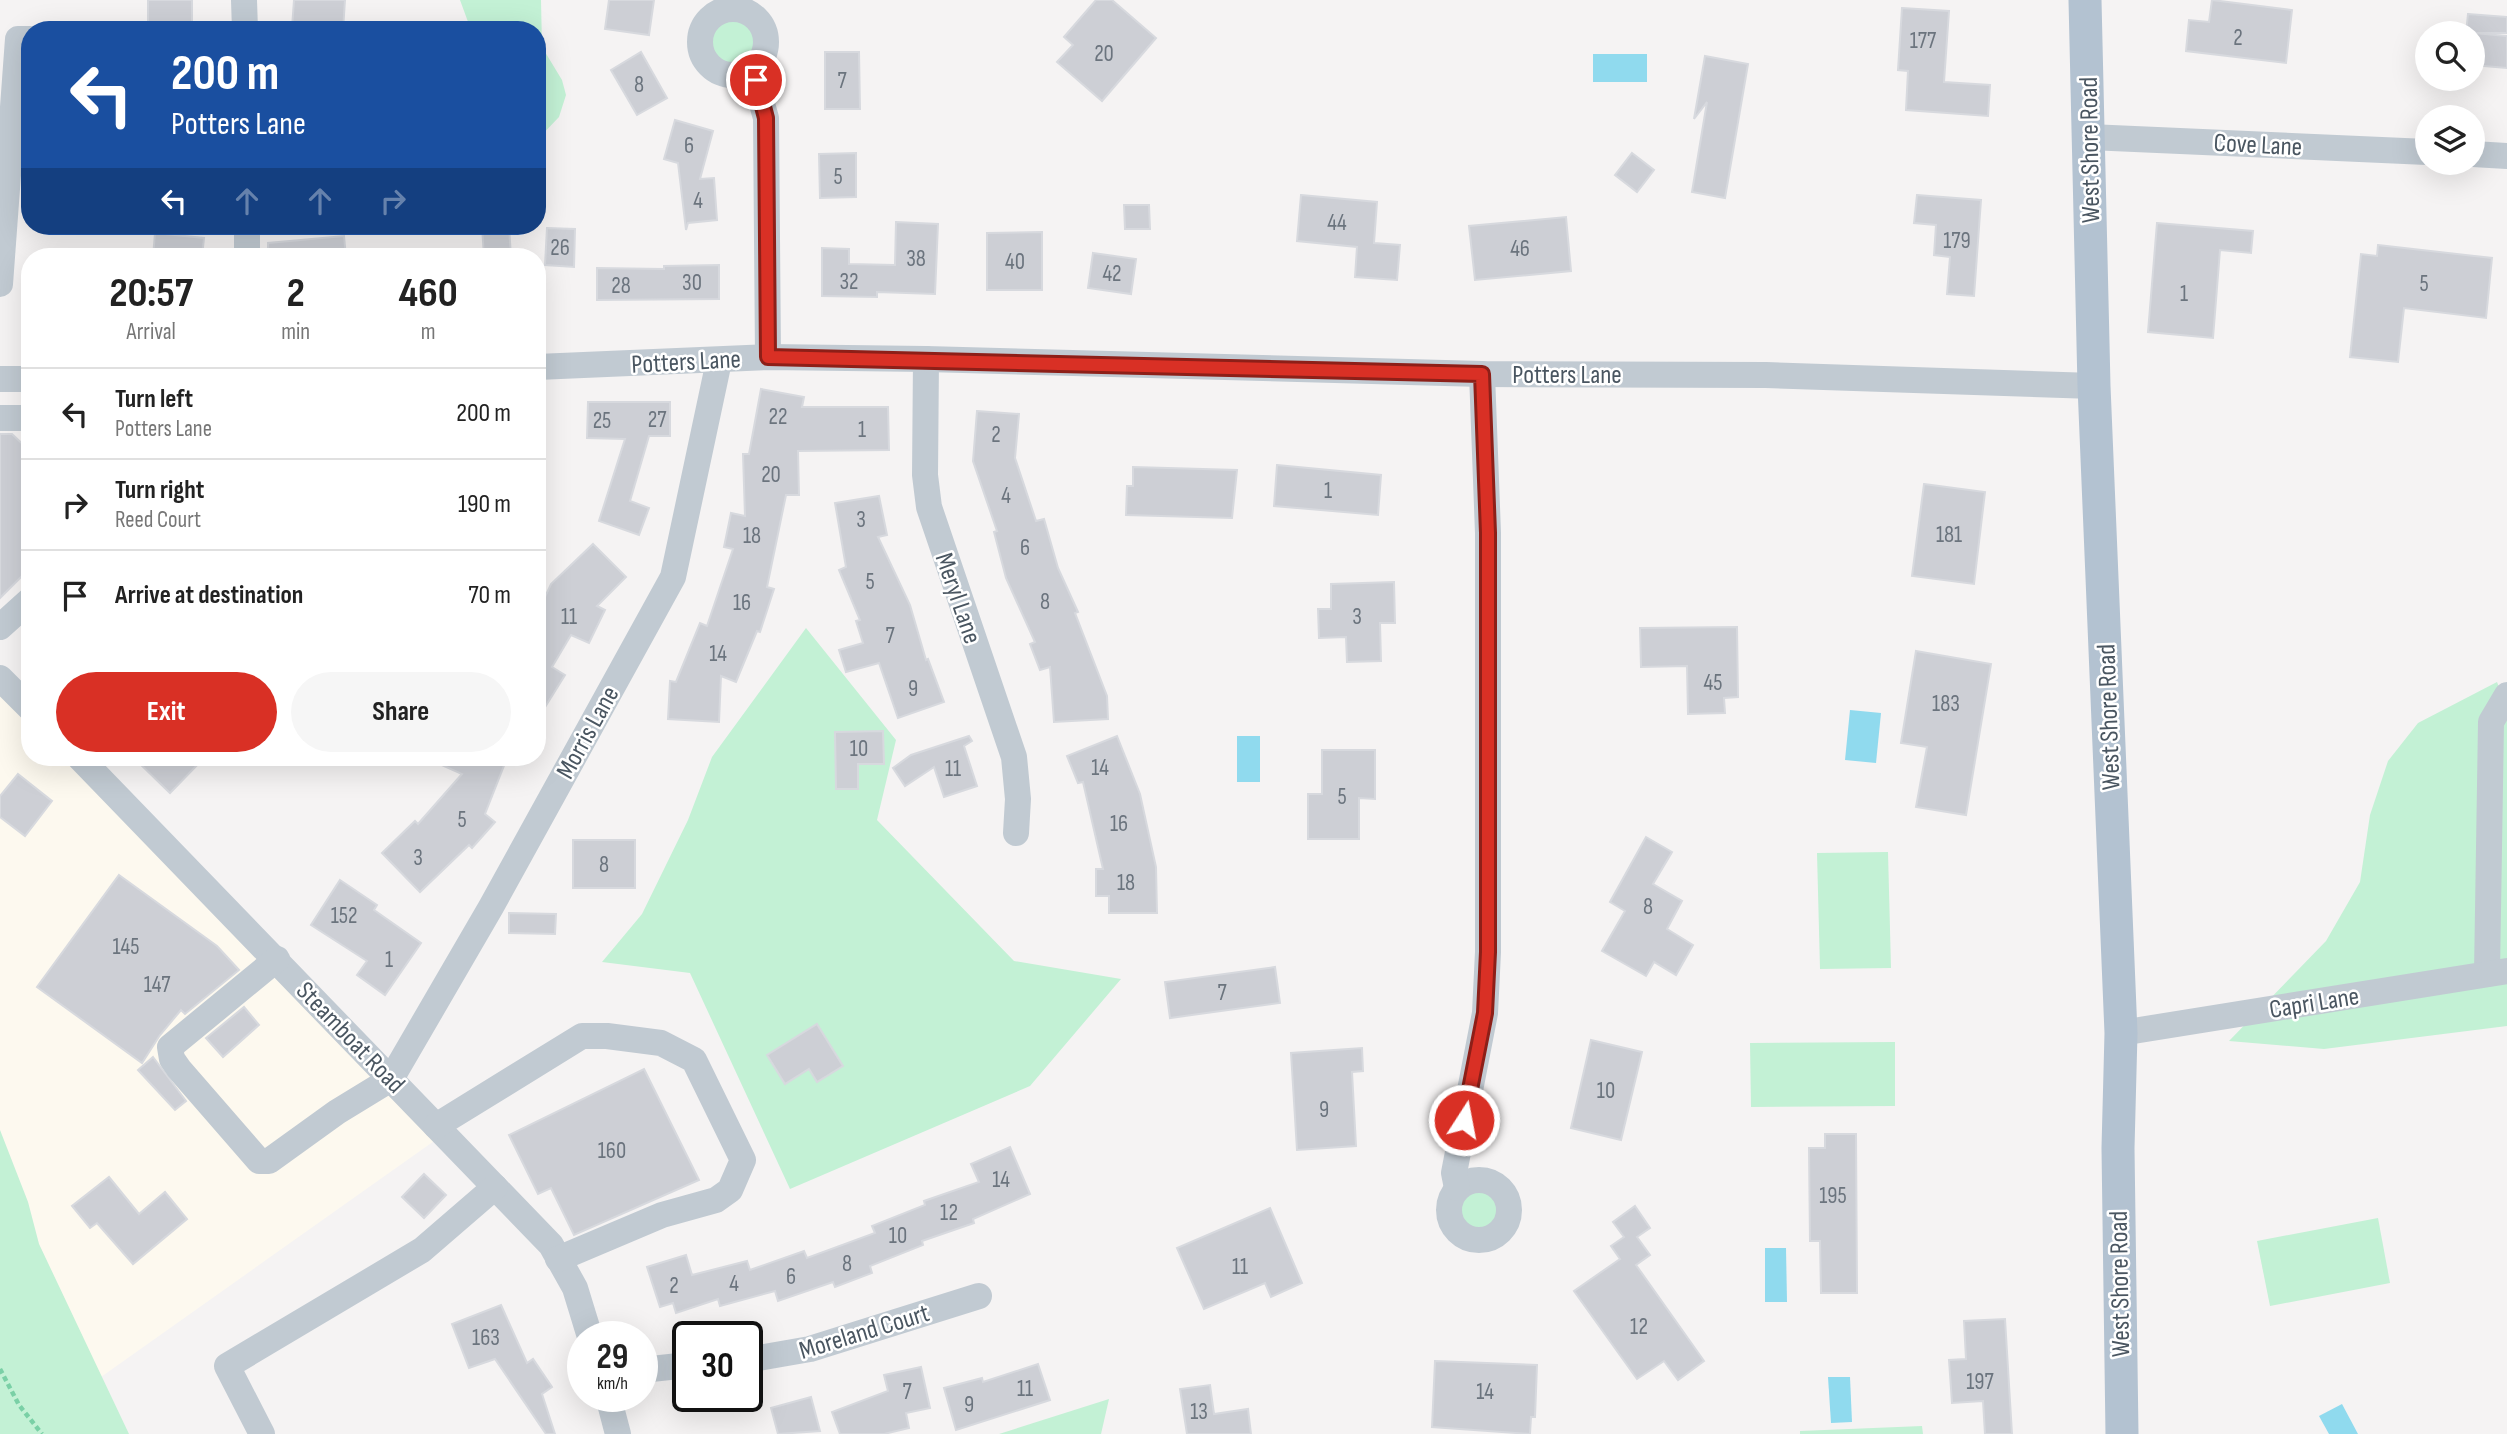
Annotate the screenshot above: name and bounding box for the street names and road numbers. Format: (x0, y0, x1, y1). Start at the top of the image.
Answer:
street label: West Shore Road (2074, 77, 2107, 223)
street label: Cove Lane (2213, 128, 2303, 163)
street label: Potters Lane (631, 344, 742, 381)
street label: Potters Lane (1512, 360, 1622, 391)
street label: Meryl Lane (928, 549, 988, 648)
street label: West Shore Road (2091, 643, 2128, 791)
street label: Morris Lane (550, 681, 626, 784)
street label: Steamboat Road (289, 976, 411, 1100)
street label: Capri Lane (2267, 981, 2361, 1026)
street label: West Shore Road (2104, 1211, 2137, 1357)
street label: Moreland Court (796, 1298, 933, 1367)

